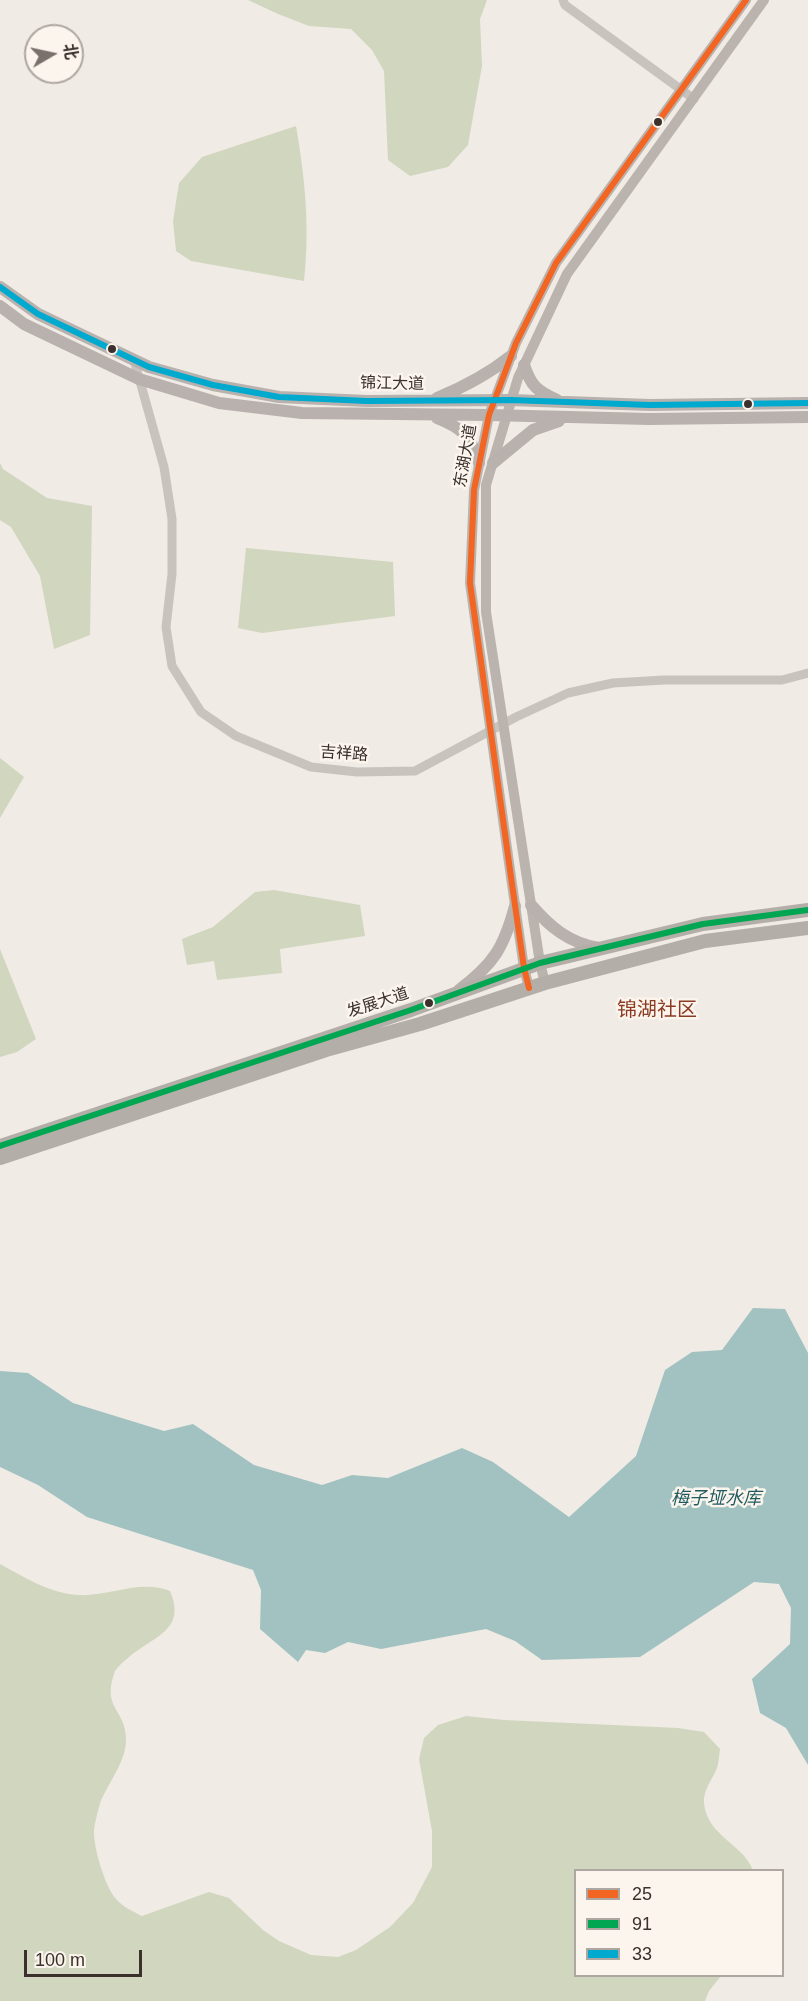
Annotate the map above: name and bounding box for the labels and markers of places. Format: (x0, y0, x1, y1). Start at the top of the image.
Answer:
unlabelled marker (652, 116, 664, 128)
unlabelled marker (106, 343, 118, 355)
unlabelled marker (742, 398, 754, 410)
unlabelled marker (423, 997, 435, 1009)

